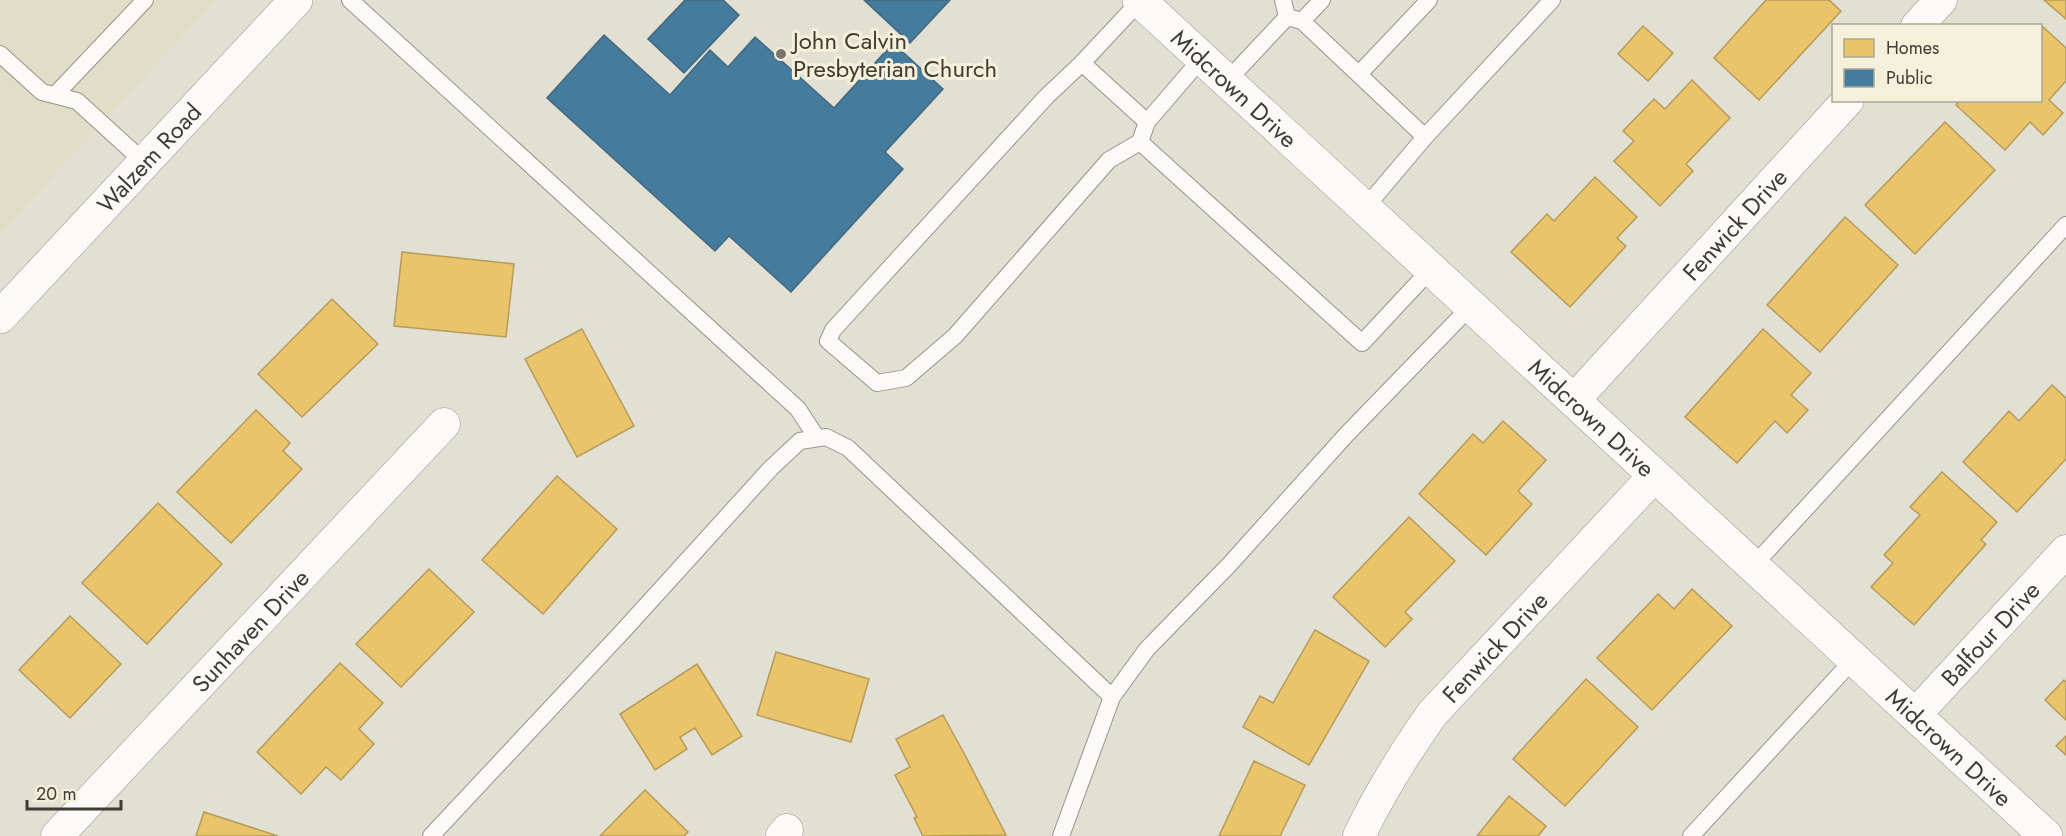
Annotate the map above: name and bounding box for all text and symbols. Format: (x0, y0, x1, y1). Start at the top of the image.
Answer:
street label: Midcrown Drive (1164, 21, 1306, 156)
place label: John Calvin Presbyterian Church (790, 23, 997, 86)
legend (1832, 24, 2042, 102)
text: Homes (1886, 35, 1939, 61)
marker: John Calvin Presbyterian Church (774, 47, 788, 61)
text: Public (1886, 65, 1933, 91)
street label: Walzem Road (88, 95, 209, 220)
street label: Fenwick Drive (1674, 160, 1795, 288)
street label: Midcrown Drive (1521, 350, 1663, 485)
street label: Sunhaven Drive (183, 561, 317, 700)
street label: Balfour Drive (1933, 573, 2048, 694)
street label: Fenwick Drive (1434, 583, 1556, 711)
street label: Midcrown Drive (1878, 679, 2020, 814)
scale bar (27, 773, 122, 811)
text: 20 m (36, 781, 76, 807)

